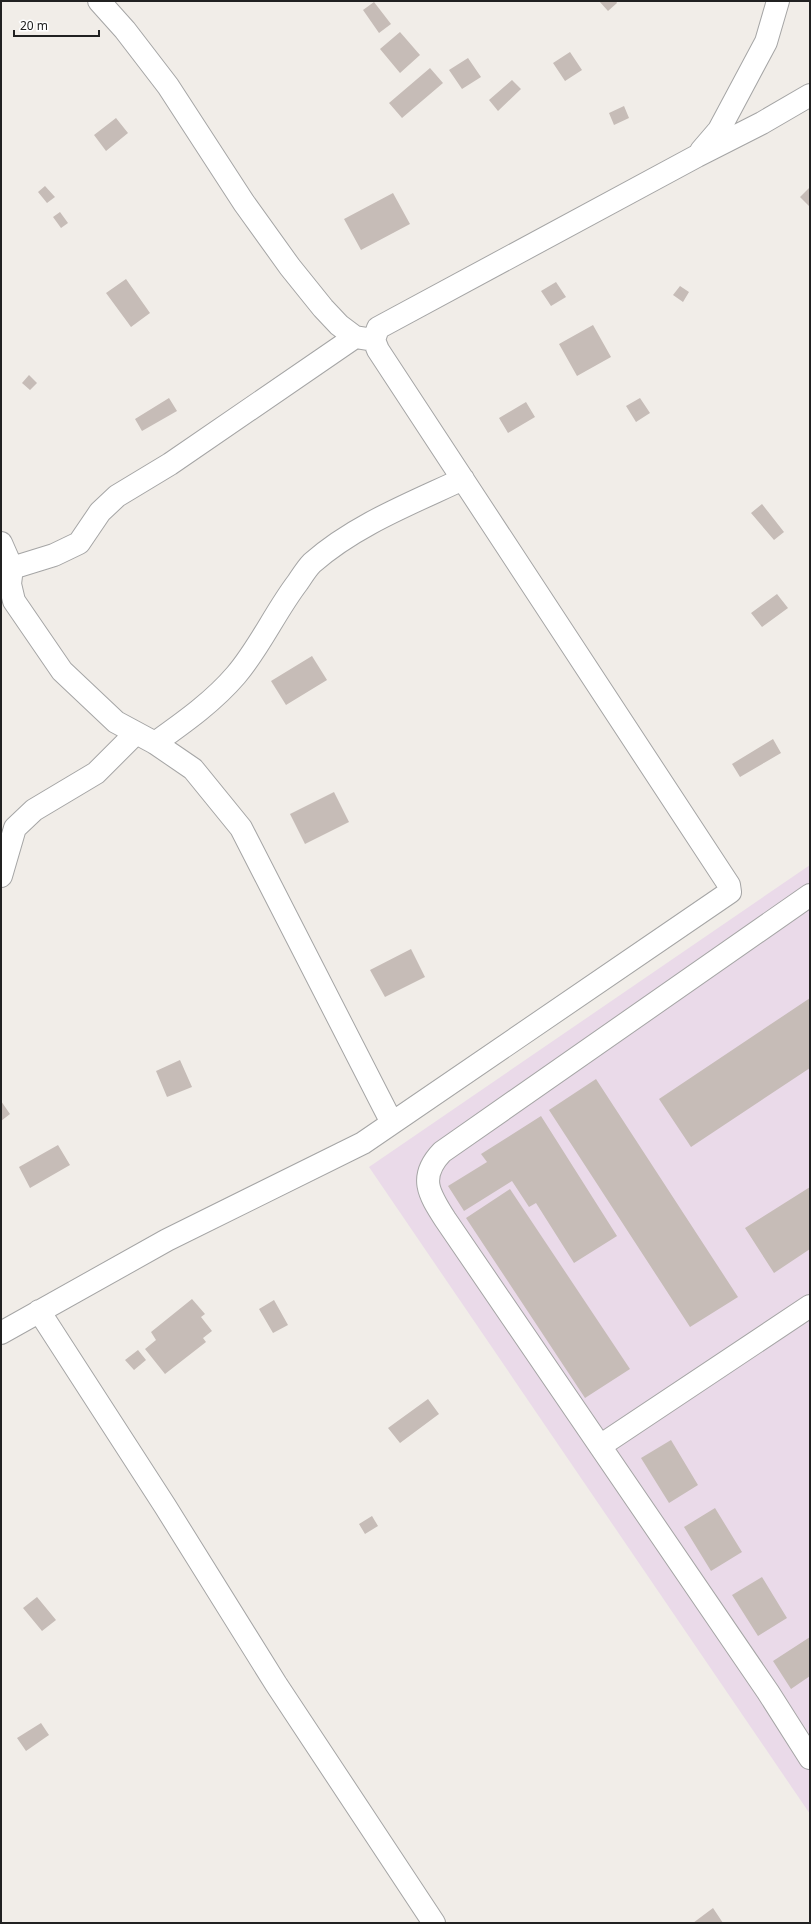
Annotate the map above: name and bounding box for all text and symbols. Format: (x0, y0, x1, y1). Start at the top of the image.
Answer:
scale bar (14, 12, 99, 38)
text: 20 m (20, 17, 48, 34)

